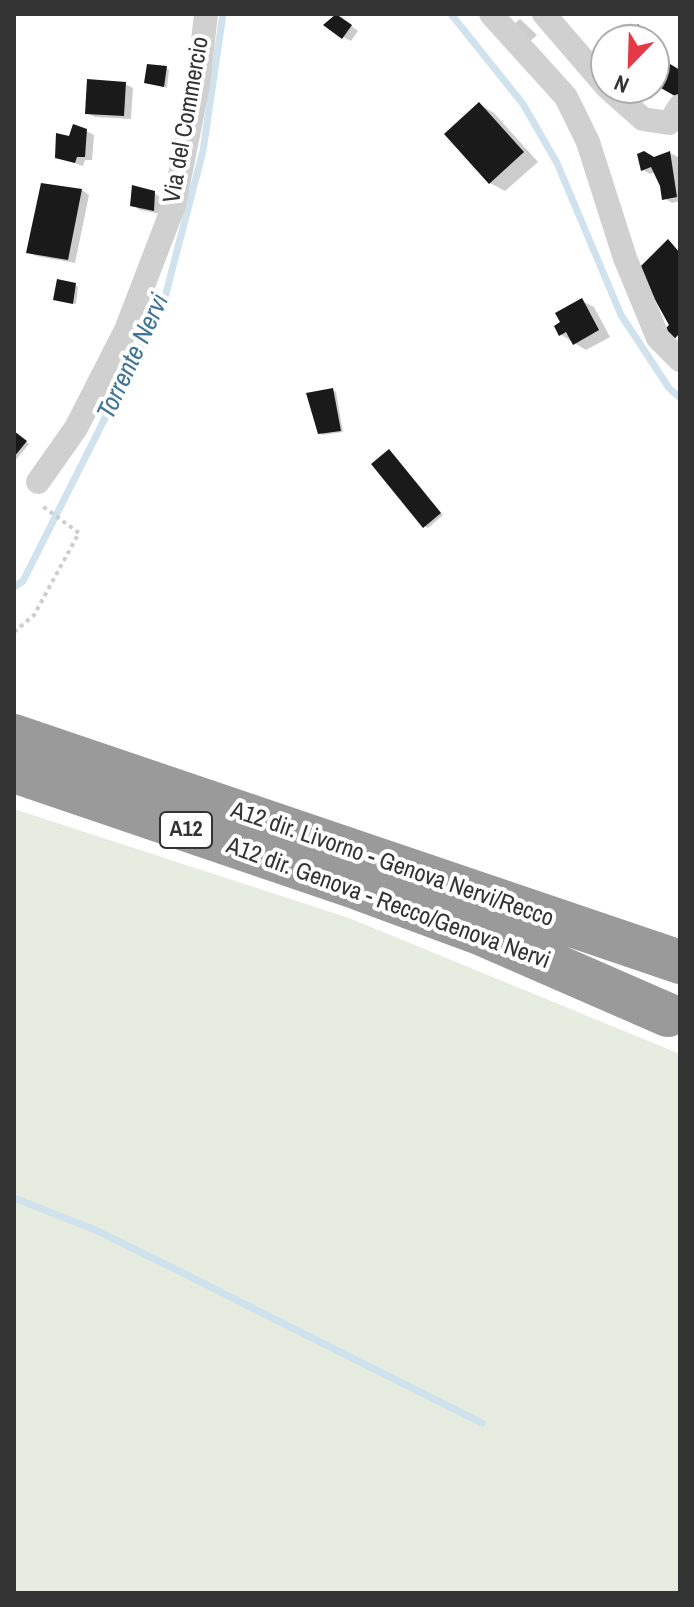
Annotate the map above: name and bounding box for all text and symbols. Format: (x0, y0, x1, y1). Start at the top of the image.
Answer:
north arrow (590, 24, 670, 104)
street label: Via del Commercio (158, 35, 216, 205)
text: N (610, 68, 633, 101)
water label: Torrente Nervi (91, 289, 177, 425)
street label: A12 dir. Livorno - Genova Nervi/Recco (227, 796, 557, 934)
road number: A12 (160, 812, 212, 848)
street label: A12 dir. Genova - Recco/Genova Nervi (222, 832, 554, 976)

